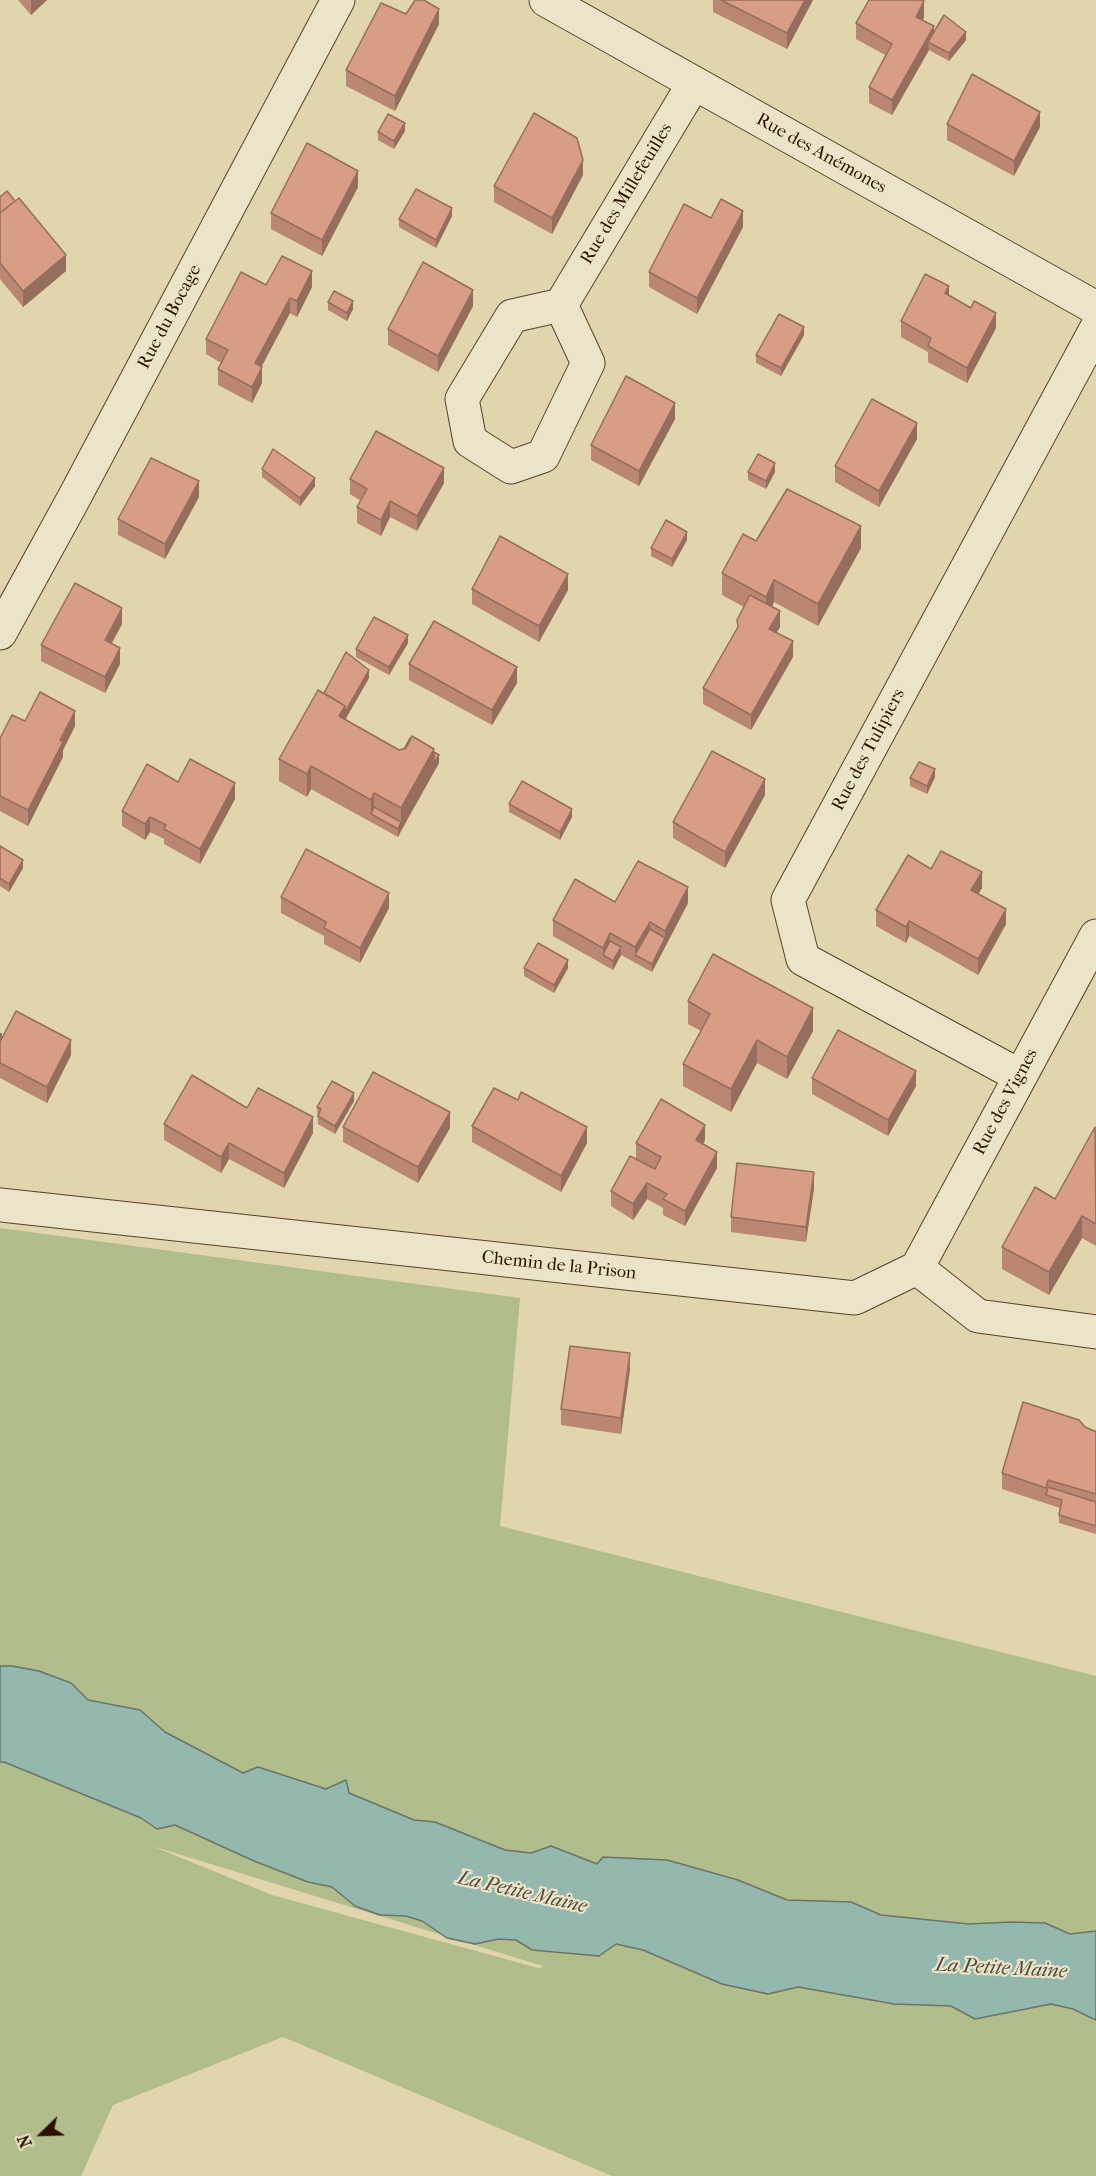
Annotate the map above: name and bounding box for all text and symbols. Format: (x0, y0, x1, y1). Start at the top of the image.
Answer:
street label: Rue des Anémones (752, 109, 890, 199)
street label: Rue des Millefeuilles (576, 120, 678, 268)
street label: Rue du Bocage (133, 261, 207, 373)
street label: Rue des Tulipiers (828, 685, 910, 815)
street label: Rue des Vignes (969, 1045, 1043, 1159)
street label: Chemin de la Prison (481, 1247, 637, 1285)
water label: La Petite Maine (455, 1866, 589, 1920)
water label: La Petite Maine (935, 1954, 1067, 1984)
north arrow (12, 2104, 72, 2164)
text: N (14, 2132, 36, 2151)

